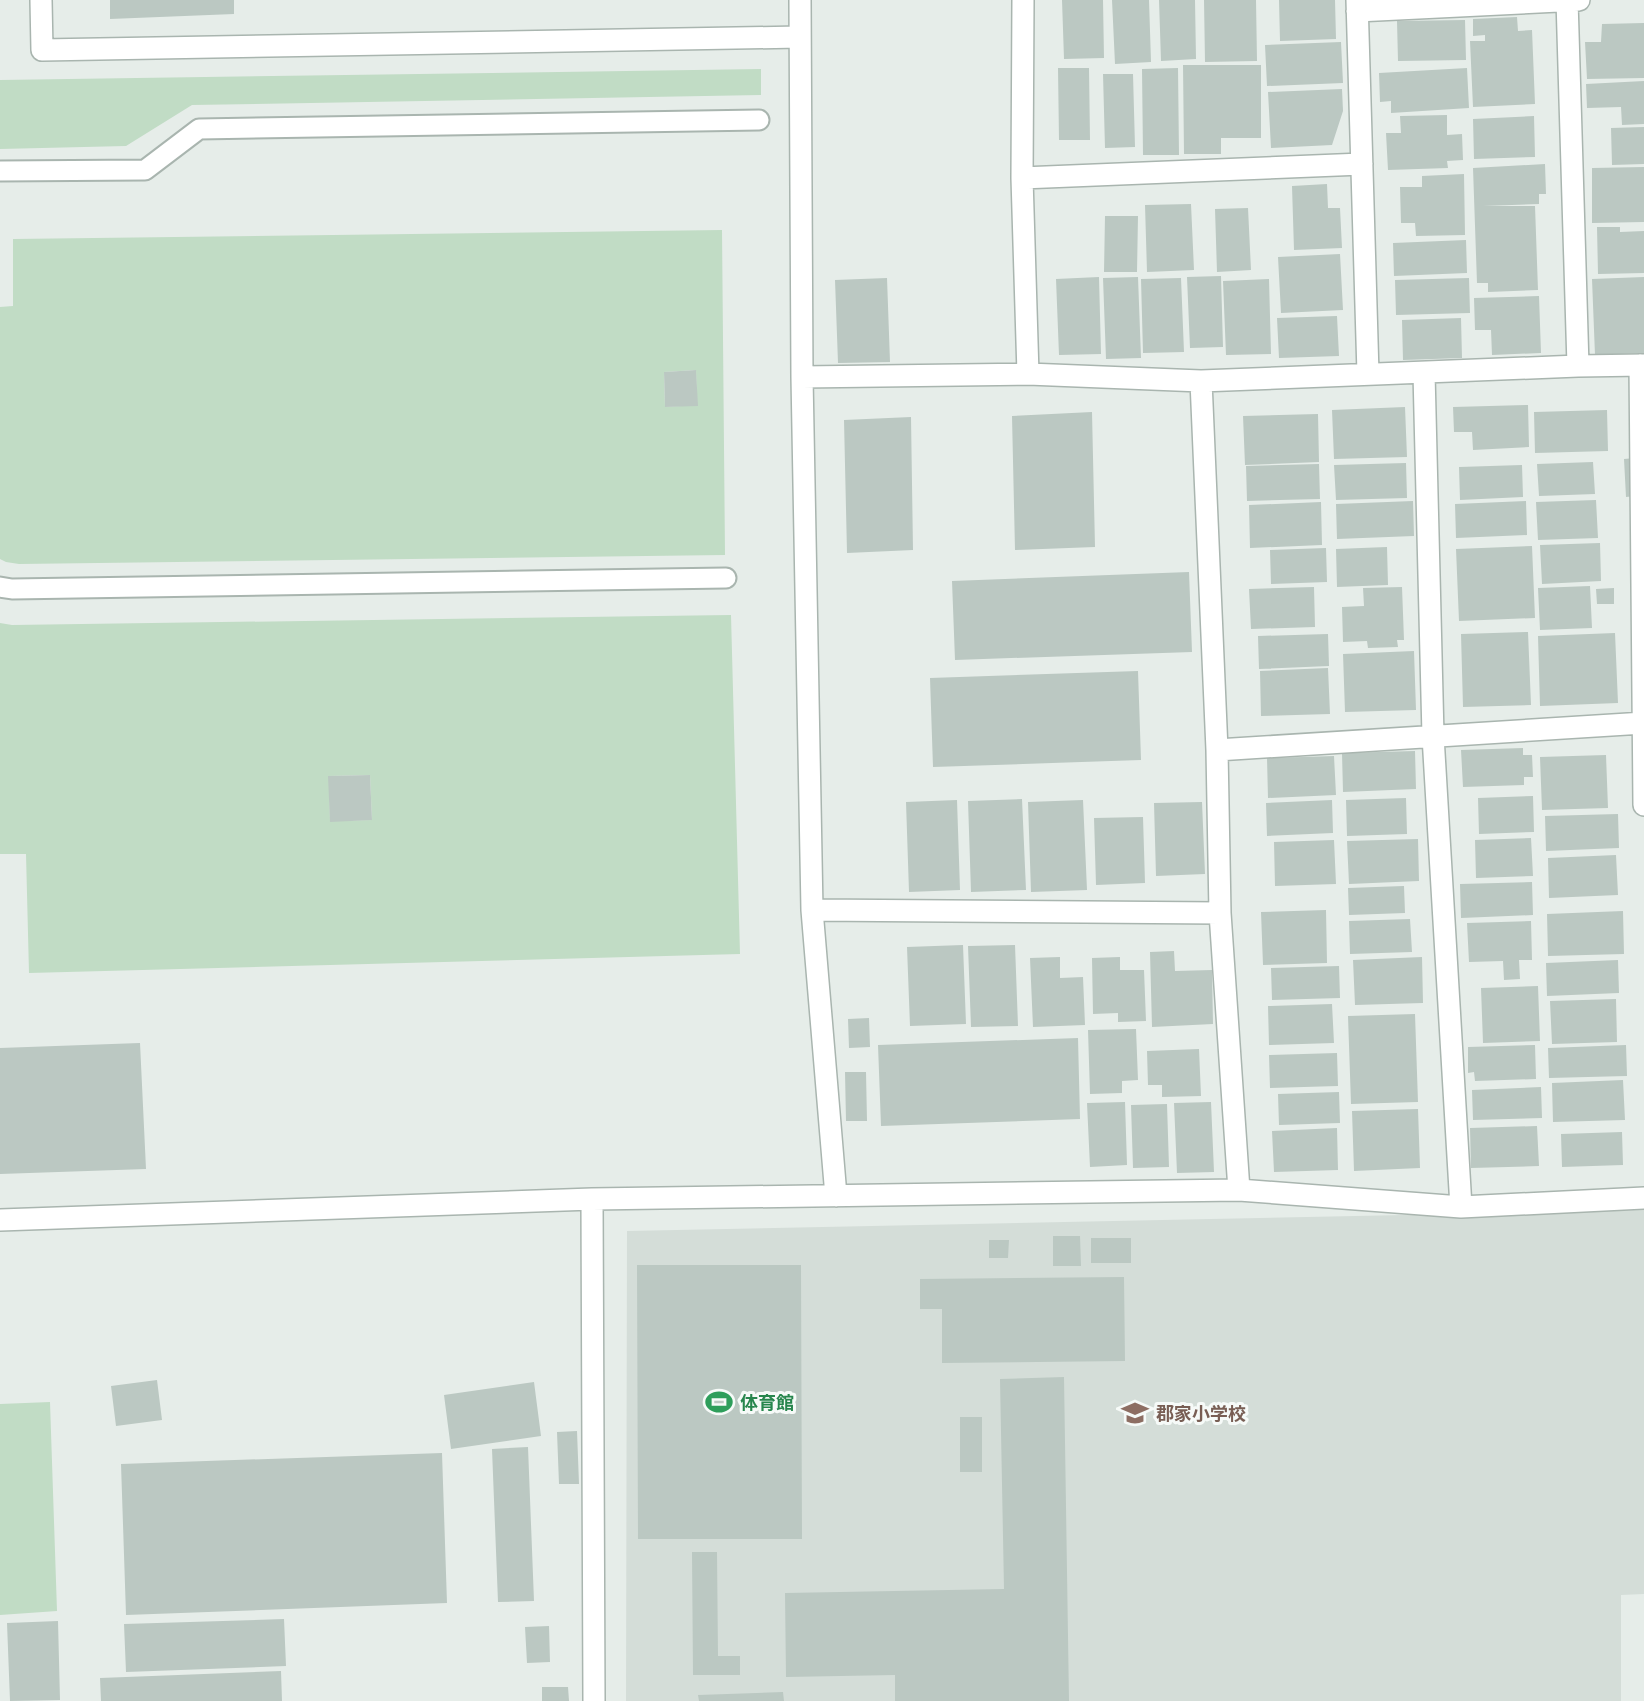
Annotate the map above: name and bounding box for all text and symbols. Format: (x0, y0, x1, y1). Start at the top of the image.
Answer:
sports icon: 体育館 (704, 1387, 734, 1417)
place label: 体育館 (740, 1391, 794, 1414)
school or university icon: 郡家小学校 (1120, 1398, 1150, 1428)
place label: 郡家小学校 (1156, 1402, 1246, 1425)

